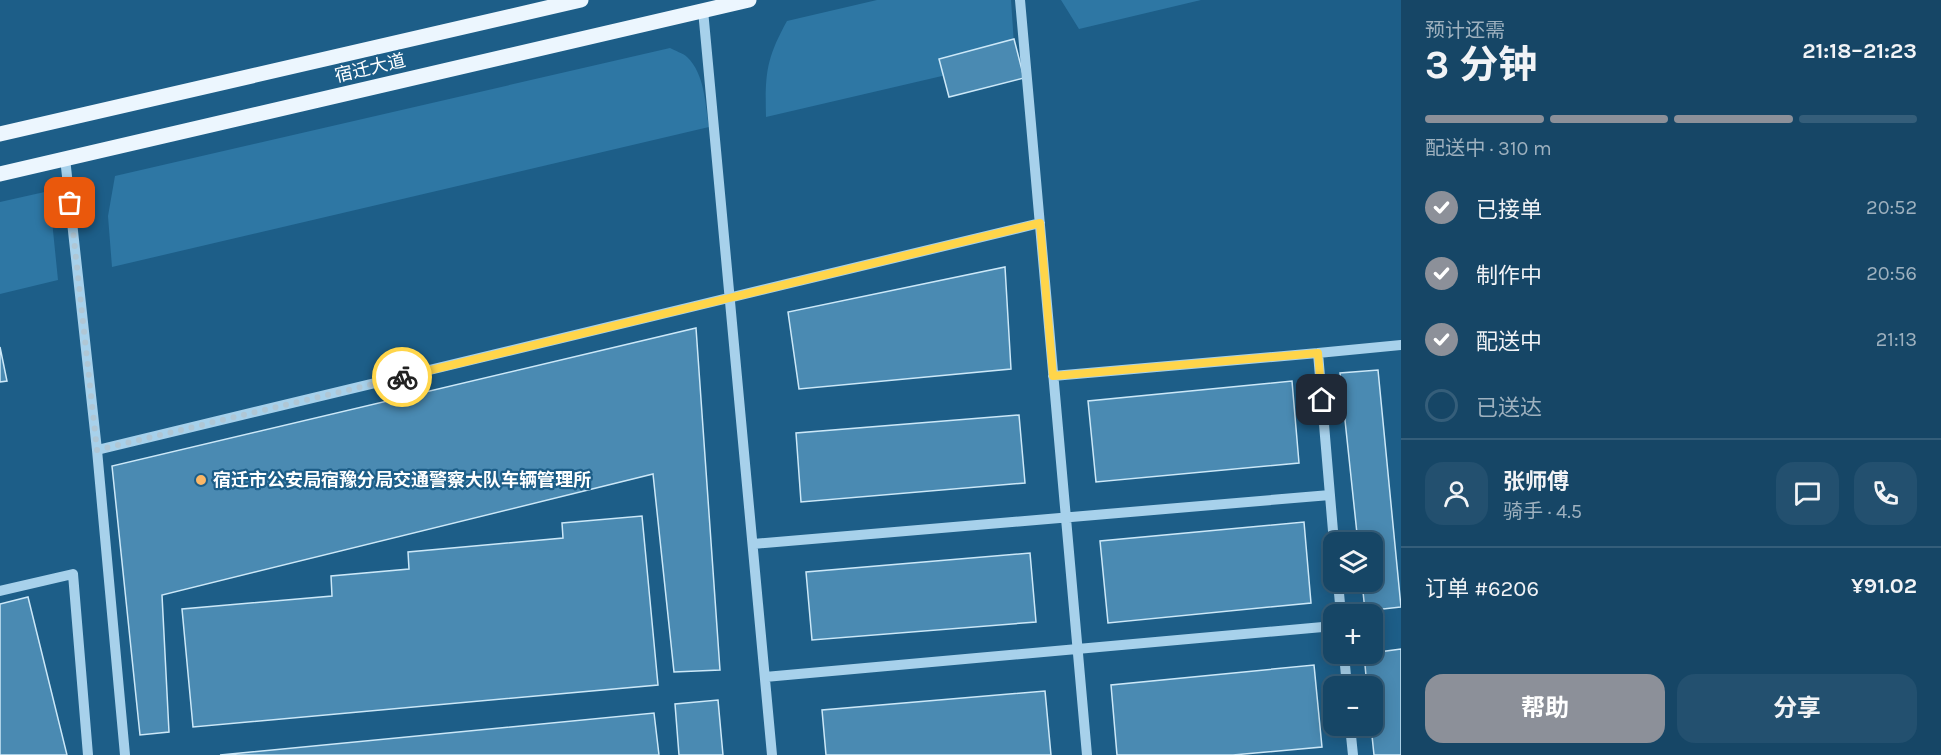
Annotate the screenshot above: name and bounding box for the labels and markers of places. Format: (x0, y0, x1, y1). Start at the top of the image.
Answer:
pin (44, 177, 95, 228)
pin (1296, 374, 1347, 425)
place label: 宿迁市公安局宿豫分局交通警察大队车辆管理所 (213, 469, 591, 491)
marker: 宿迁市公安局宿豫分局交通警察大队车辆管理所 (194, 473, 208, 487)

